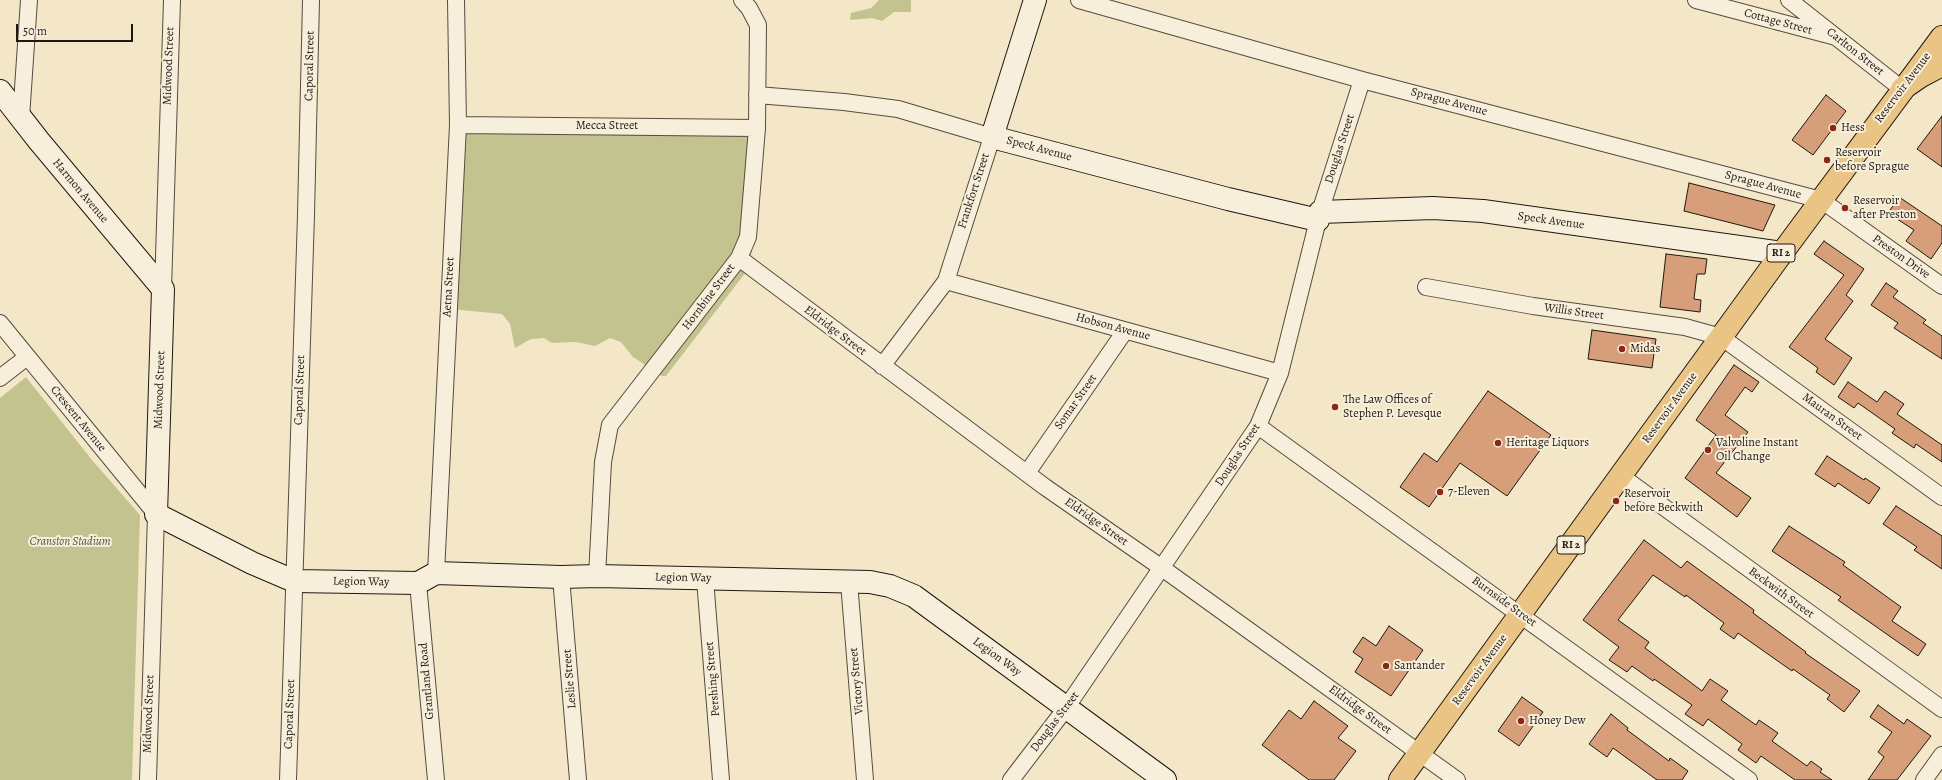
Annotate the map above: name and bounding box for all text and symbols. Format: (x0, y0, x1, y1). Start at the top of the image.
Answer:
street label: Cottage Street (1742, 6, 1814, 38)
scale bar (18, 16, 135, 42)
text: 50 m (23, 23, 47, 39)
street label: Carlton Street (1823, 25, 1887, 79)
street label: Midwood Street (160, 27, 178, 105)
street label: Caporal Street (302, 31, 318, 101)
street label: Reservoir Avenue (1872, 50, 1934, 126)
street label: Sprague Avenue (1409, 85, 1489, 119)
street label: Douglas Street (1322, 112, 1358, 186)
street label: Mecca Street (576, 119, 638, 133)
place label: Hess (1841, 121, 1865, 135)
marker: Hess (1828, 123, 1838, 133)
street label: Speck Avenue (1005, 133, 1073, 165)
place label: Reservoir before Sprague (1835, 146, 1909, 174)
street label: Frankfort Street (955, 151, 993, 231)
marker: Reservoir before Sprague (1822, 155, 1832, 165)
street label: Harmon Avenue (49, 156, 111, 226)
street label: Sprague Avenue (1723, 168, 1803, 202)
place label: Reservoir after Preston (1853, 194, 1916, 222)
marker: Reservoir after Preston (1840, 203, 1850, 213)
street label: Speck Avenue (1517, 209, 1585, 233)
street label: Preston Drive (1869, 232, 1933, 282)
road number: RI 2 (1767, 244, 1795, 262)
street label: Aetna Street (440, 257, 458, 317)
street label: Hornbine Street (679, 261, 739, 333)
street label: Willis Street (1543, 301, 1605, 323)
street label: Eldridge Street (801, 303, 869, 359)
street label: Hobson Avenue (1074, 310, 1152, 344)
place label: Midas (1630, 342, 1660, 356)
marker: Midas (1617, 344, 1627, 354)
street label: Midwood Street (151, 351, 169, 429)
street label: Caporal Street (292, 355, 308, 425)
street label: Reservoir Avenue (1639, 370, 1701, 446)
street label: Somar Street (1052, 372, 1100, 432)
street label: Crescent Avenue (47, 383, 109, 455)
street label: Mauran Street (1799, 390, 1865, 444)
place label: The Law Offices of Stephen P. Levesque (1343, 393, 1442, 421)
marker: The Law Offices of Stephen P. Levesque (1330, 402, 1340, 412)
street label: Douglas Street (1212, 421, 1264, 489)
place label: Heritage Liquors (1506, 436, 1589, 450)
place label: Valvoline Instant Oil Change (1716, 436, 1798, 464)
marker: Heritage Liquors (1493, 438, 1503, 448)
marker: Valvoline Instant Oil Change (1703, 445, 1713, 455)
place label: 7-Eleven (1448, 485, 1490, 499)
marker: 7-Eleven (1435, 487, 1445, 497)
place label: Reservoir before Beckwith (1624, 487, 1703, 515)
street label: Eldridge Street (1061, 495, 1131, 549)
marker: Reservoir before Beckwith (1611, 496, 1621, 506)
park label: Cranston Stadium (29, 535, 111, 549)
road number: RI 2 (1557, 536, 1585, 554)
street label: Beckwith Street (1745, 564, 1817, 622)
street label: Legion Way (655, 570, 711, 586)
street label: Legion Way (333, 574, 389, 590)
street label: Burnside Street (1469, 574, 1539, 630)
street label: Reservoir Avenue (1449, 632, 1511, 708)
street label: Legion Way (970, 635, 1024, 679)
street label: Pershing Street (703, 641, 723, 717)
street label: Grantland Road (416, 642, 438, 720)
street label: Victory Street (847, 647, 867, 715)
street label: Leslie Street (560, 649, 580, 709)
place label: Santander (1394, 659, 1445, 673)
marker: Santander (1381, 661, 1391, 671)
street label: Midwood Street (140, 675, 158, 753)
street label: Caporal Street (282, 679, 298, 749)
street label: Eldridge Street (1326, 682, 1394, 738)
street label: Douglas Street (1028, 689, 1082, 755)
place label: Honey Dew (1529, 714, 1586, 728)
marker: Honey Dew (1516, 716, 1526, 726)

